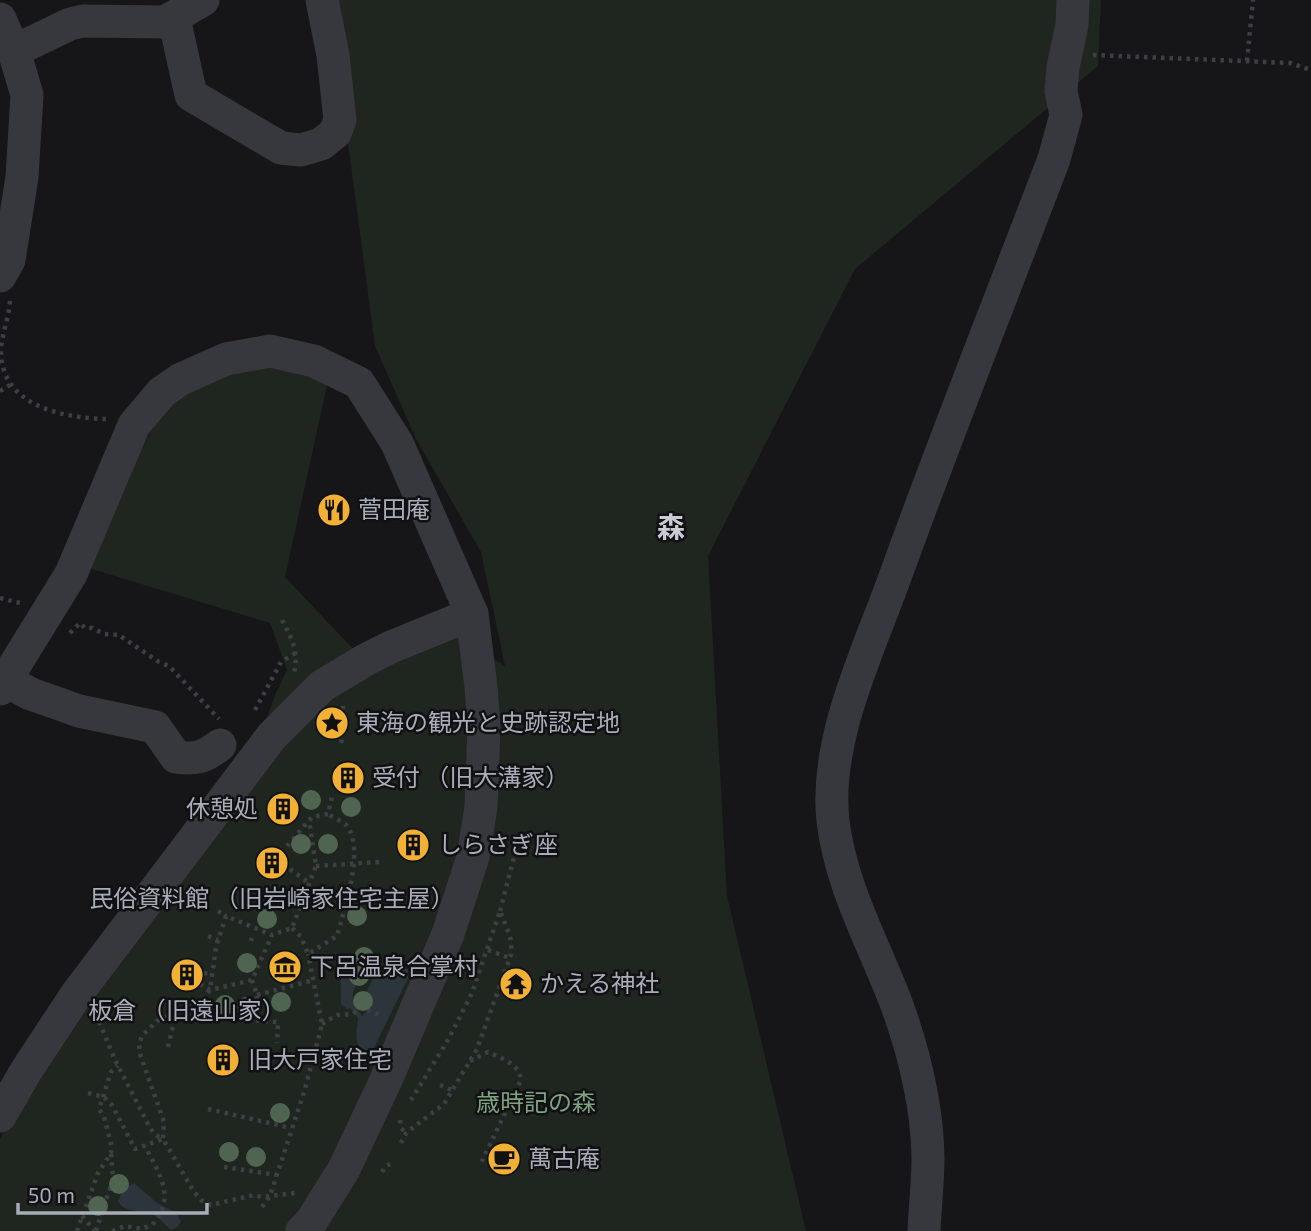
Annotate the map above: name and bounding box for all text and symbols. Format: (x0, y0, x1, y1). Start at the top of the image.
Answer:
restaurant icon: 菅田庵 (315, 491, 353, 529)
place label: 菅田庵 (358, 494, 430, 523)
district label: 森 (657, 509, 685, 543)
place icon: 東海の観光と史跡認定地 (313, 704, 351, 742)
place label: 東海の観光と史跡認定地 (356, 707, 620, 736)
building icon: 受付 （旧大溝家） (329, 759, 367, 797)
place label: 受付 （旧大溝家） (372, 762, 569, 791)
building icon: 休憩処 (264, 790, 302, 828)
place label: 休憩処 (186, 793, 258, 822)
building icon: しらさぎ座 (394, 826, 432, 864)
place label: しらさぎ座 (438, 829, 558, 858)
building icon: 民俗資料館 （旧岩崎家住宅主屋） (253, 844, 291, 882)
place label: 民俗資料館 （旧岩崎家住宅主屋） (89, 883, 455, 912)
museum icon: 下呂温泉合掌村 (266, 948, 304, 986)
place label: 下呂温泉合掌村 (310, 951, 478, 980)
building icon: 板倉 （旧遠山家） (168, 956, 206, 994)
temple icon: かえる神社 (497, 965, 535, 1003)
place label: かえる神社 (540, 968, 659, 997)
place label: 板倉 （旧遠山家） (88, 995, 286, 1024)
building icon: 旧大戸家住宅 (204, 1041, 242, 1079)
place label: 旧大戸家住宅 (248, 1044, 392, 1073)
park label: 歳時記の森 (476, 1087, 596, 1116)
cafe icon: 萬古庵 (485, 1140, 523, 1178)
place label: 萬古庵 (528, 1143, 600, 1172)
scale bar (18, 1172, 206, 1216)
text: 50 m (28, 1182, 75, 1207)

